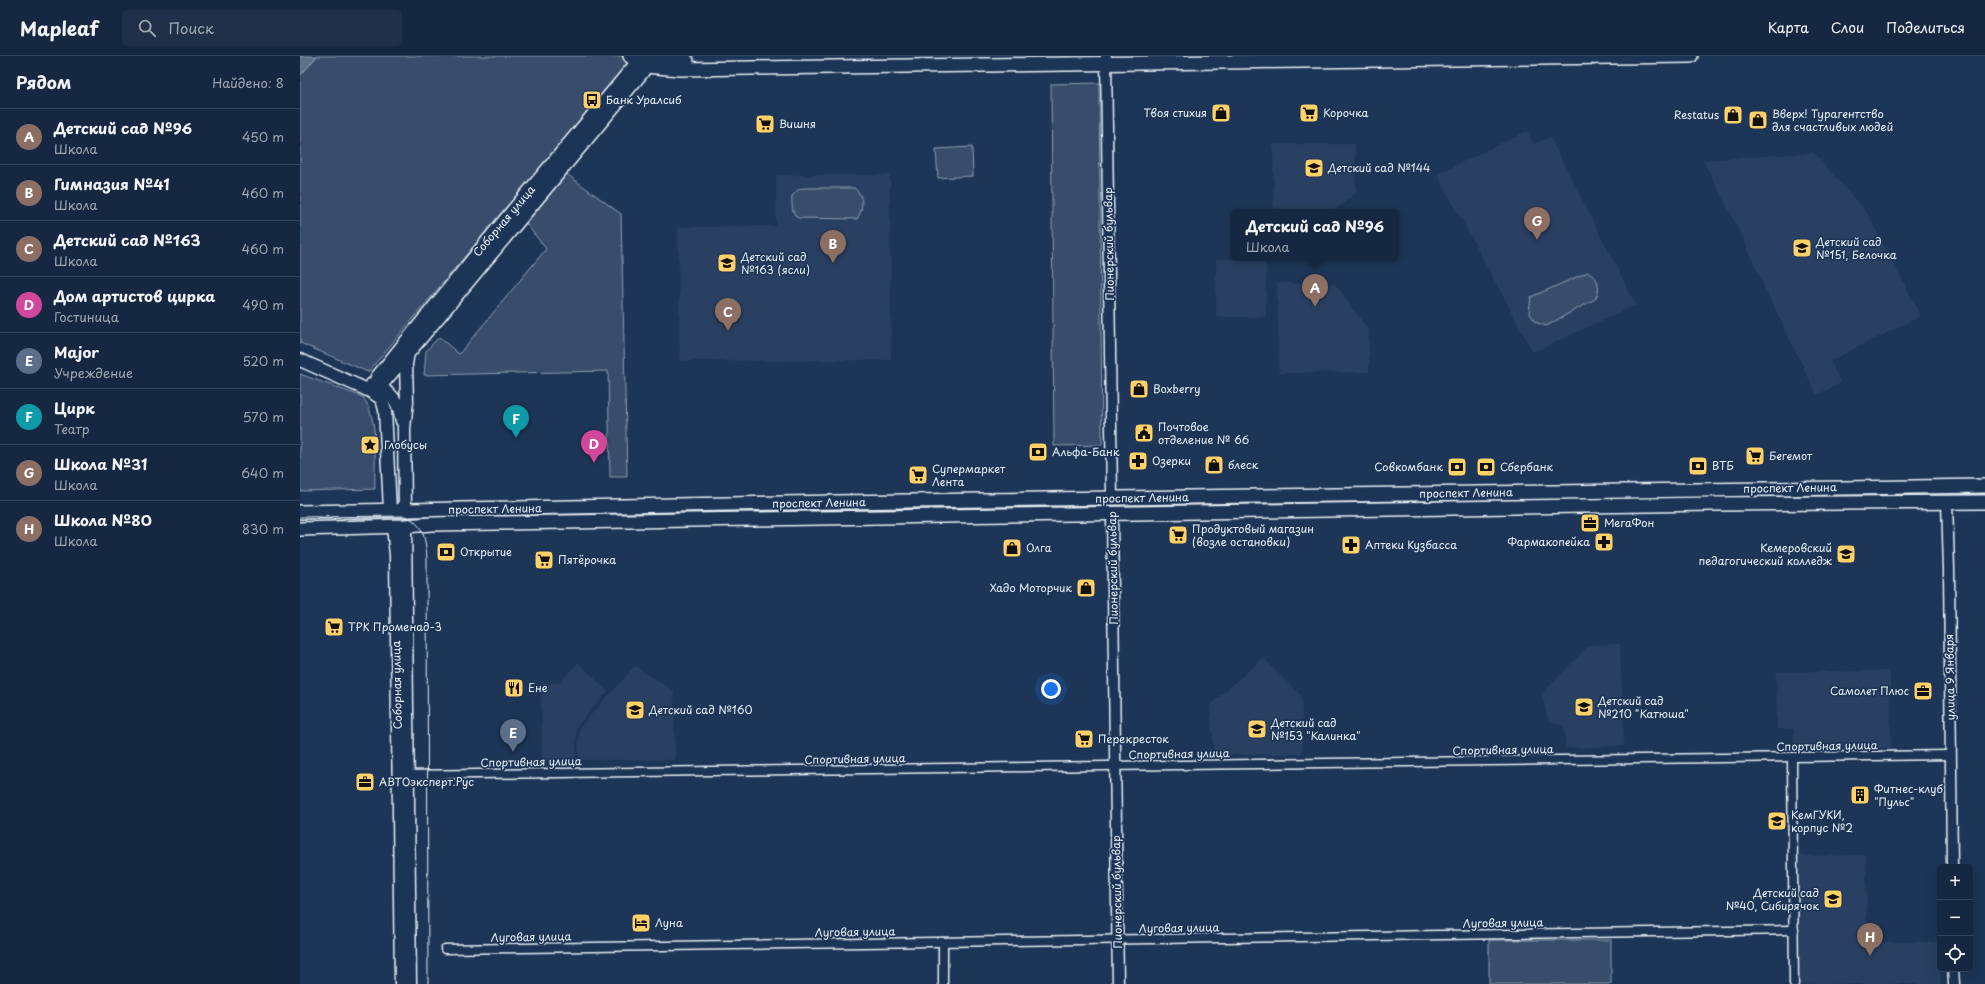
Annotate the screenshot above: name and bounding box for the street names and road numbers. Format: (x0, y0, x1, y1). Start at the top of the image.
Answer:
street label: Соборная улица (469, 181, 539, 260)
street label: Пионерский бульвар (1099, 187, 1118, 301)
street label: проспект Ленина (1743, 478, 1837, 497)
street label: проспект Ленина (1419, 483, 1513, 502)
street label: проспект Ленина (1095, 488, 1189, 507)
street label: проспект Ленина (772, 493, 866, 512)
street label: проспект Ленина (448, 499, 542, 518)
street label: Пионерский бульвар (1103, 511, 1122, 625)
street label: улица 9 Января (1940, 634, 1959, 720)
street label: Соборная улица (387, 640, 406, 730)
street label: Спортивная улица (1776, 736, 1878, 755)
street label: Спортивная улица (1452, 740, 1554, 759)
street label: Спортивная улица (1128, 744, 1230, 763)
street label: Спортивная улица (804, 749, 906, 768)
street label: Спортивная улица (480, 752, 582, 771)
street label: Пионерский бульвар (1107, 835, 1126, 949)
street label: Луговая улица (1462, 913, 1544, 932)
street label: Луговая улица (1138, 918, 1220, 937)
street label: Луговая улица (814, 922, 896, 941)
street label: Луговая улица (490, 927, 572, 946)

